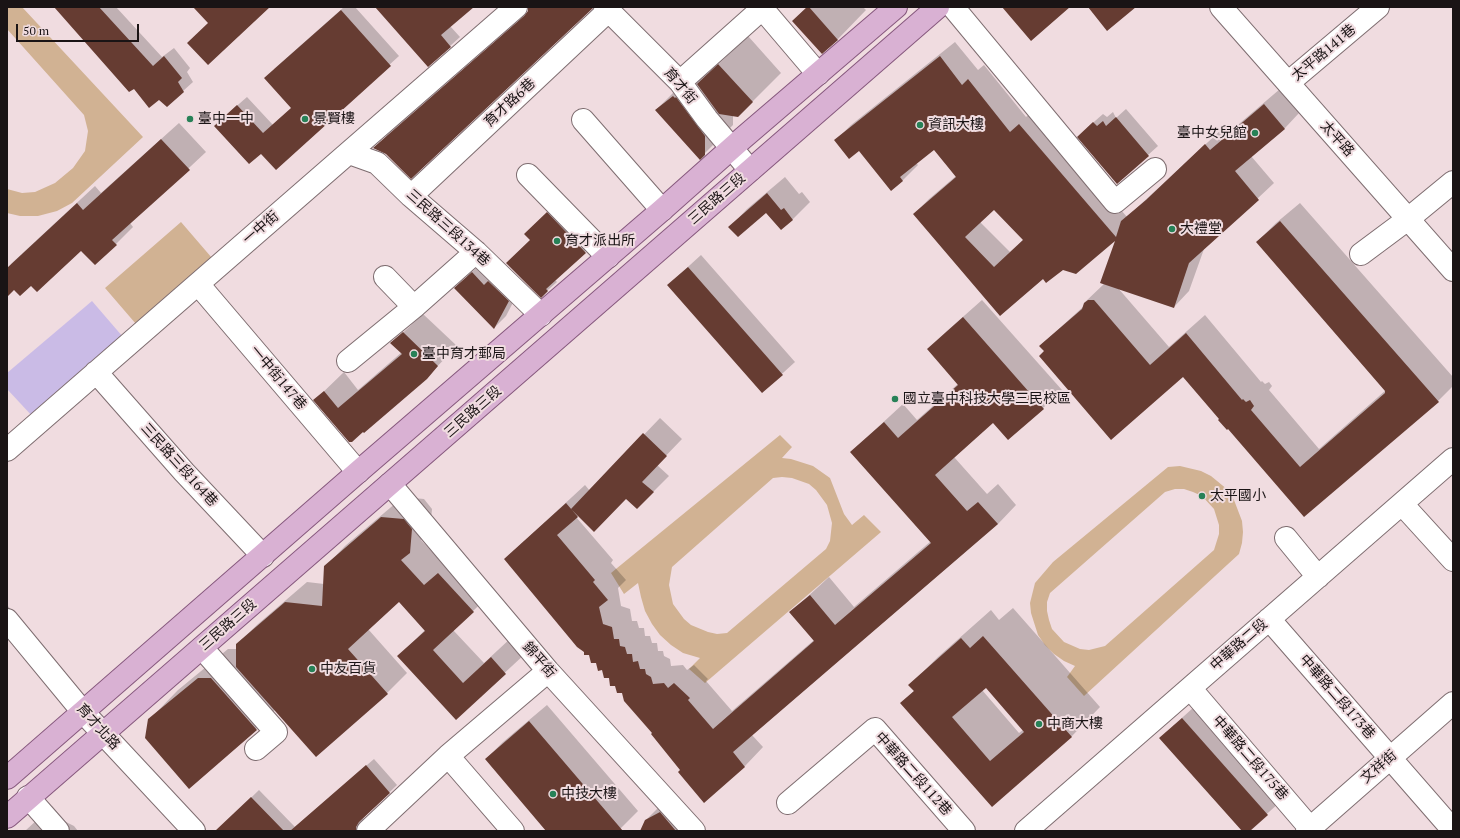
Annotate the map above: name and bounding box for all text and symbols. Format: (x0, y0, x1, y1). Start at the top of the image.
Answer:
scale bar (18, 16, 141, 42)
street label: 太平路141巷 (1289, 21, 1359, 85)
text: 50 m (23, 23, 49, 38)
street label: 育才街 (660, 65, 700, 107)
street label: 育才路6巷 (481, 75, 539, 131)
place label: 臺中一中 (198, 111, 254, 127)
place label: 景賢樓 (313, 111, 355, 127)
marker: 臺中一中 (185, 114, 195, 124)
marker: 景賢樓 (300, 114, 310, 124)
place label: 資訊大樓 (928, 117, 984, 133)
street label: 太平路 (1317, 118, 1357, 160)
marker: 資訊大樓 (915, 120, 925, 130)
place label: 臺中女兒館 (1177, 125, 1247, 141)
marker: 臺中女兒館 (1250, 128, 1260, 138)
street label: 三民路三段 (685, 170, 749, 228)
street label: 三民路三段134巷 (403, 186, 493, 270)
street label: 一中街 (240, 208, 282, 248)
place label: 大禮堂 (1180, 221, 1222, 237)
marker: 大禮堂 (1167, 224, 1177, 234)
place label: 育才派出所 (565, 233, 635, 249)
marker: 育才派出所 (552, 236, 562, 246)
street label: 一中街147巷 (246, 343, 310, 413)
place label: 臺中育才郵局 (422, 346, 506, 362)
marker: 臺中育才郵局 (409, 349, 419, 359)
street label: 三民路三段 (441, 383, 505, 441)
place label: 國立臺中科技大學三民校區 (903, 391, 1071, 407)
marker: 國立臺中科技大學三民校區 (890, 394, 900, 404)
street label: 三民路三段164巷 (137, 420, 221, 510)
place label: 太平國小 (1210, 488, 1266, 504)
marker: 太平國小 (1197, 491, 1207, 501)
street label: 三民路三段 (196, 596, 260, 654)
street label: 中華路二段 (1207, 616, 1271, 674)
street label: 錦平街 (519, 639, 559, 681)
street label: 中華路二段173巷 (1296, 651, 1378, 743)
place label: 中友百貨 (320, 661, 376, 677)
marker: 中友百貨 (307, 664, 317, 674)
street label: 育才北路 (73, 701, 123, 753)
street label: 中華路二段175巷 (1209, 712, 1291, 804)
place label: 中商大樓 (1047, 716, 1103, 732)
marker: 中商大樓 (1034, 719, 1044, 729)
street label: 中華路二段112巷 (871, 729, 955, 819)
street label: 文祥街 (1358, 747, 1400, 787)
place label: 中技大樓 (561, 786, 617, 802)
marker: 中技大樓 (548, 789, 558, 799)

